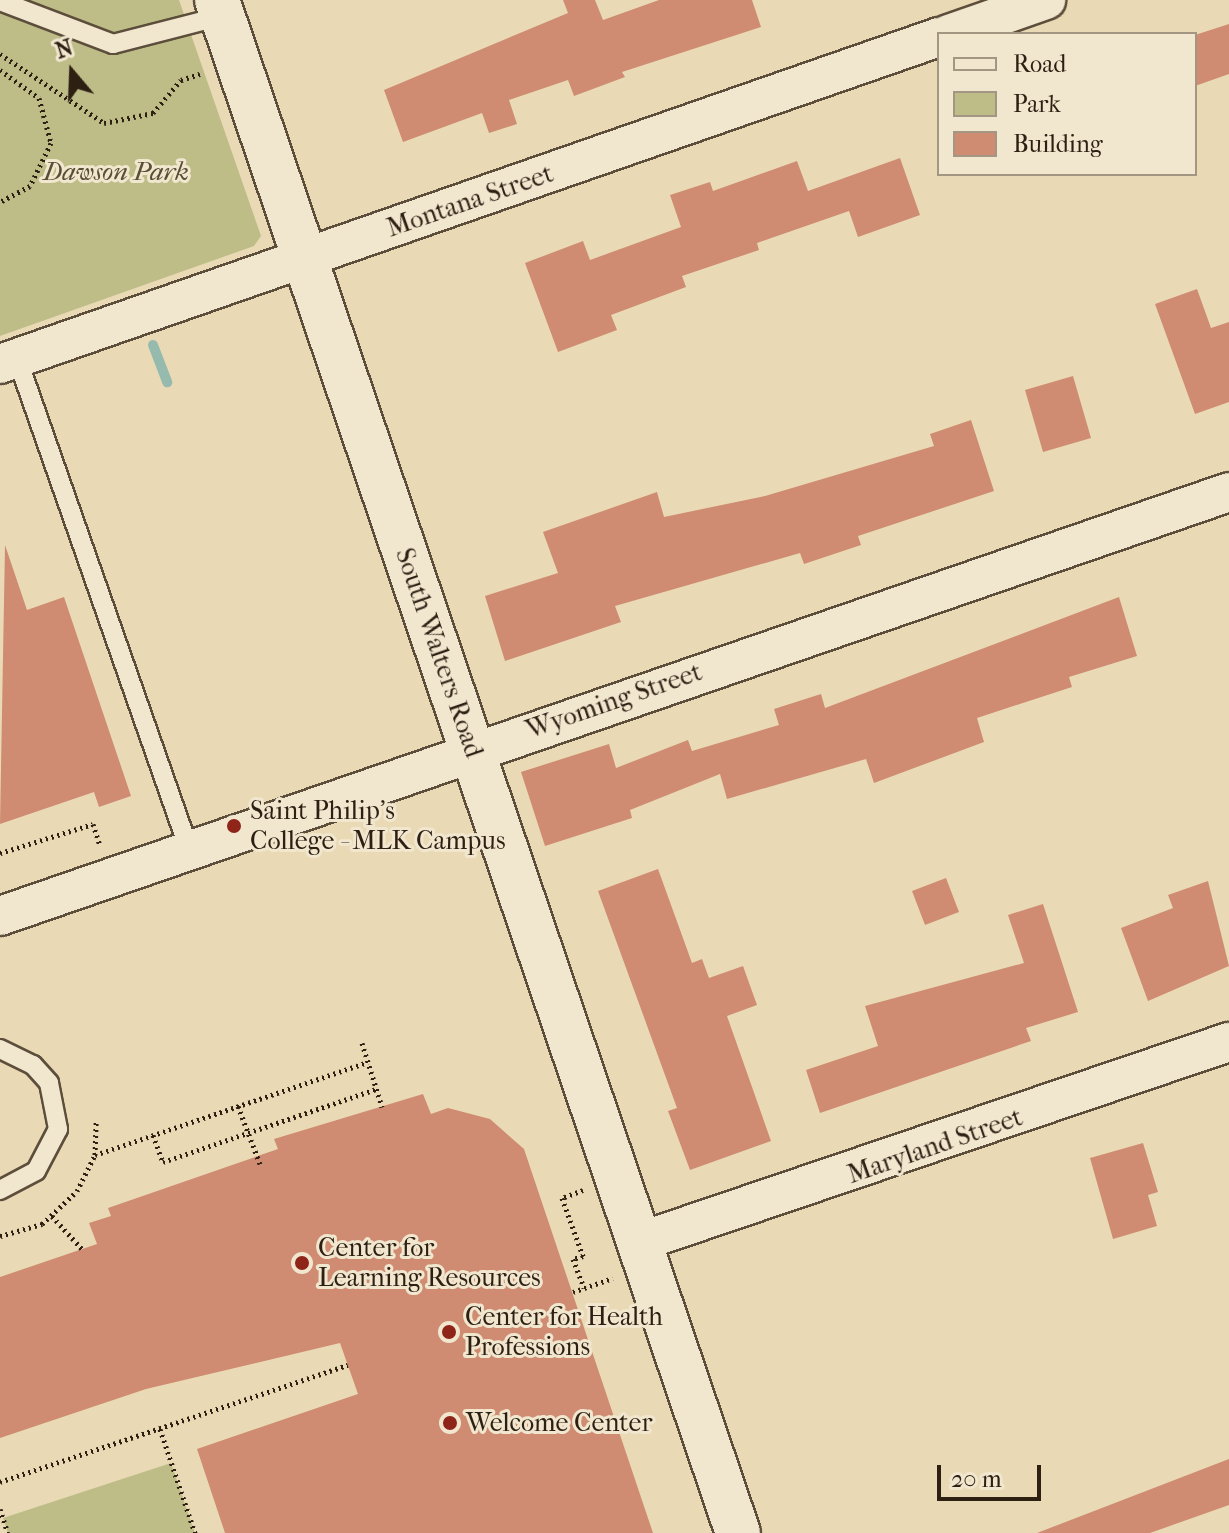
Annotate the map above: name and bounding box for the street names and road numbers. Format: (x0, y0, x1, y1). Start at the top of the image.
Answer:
street label: Montana Street (383, 158, 557, 244)
street label: South Walters Road (389, 544, 489, 762)
street label: Wyoming Street (522, 656, 706, 746)
street label: Maryland Street (843, 1101, 1027, 1191)

